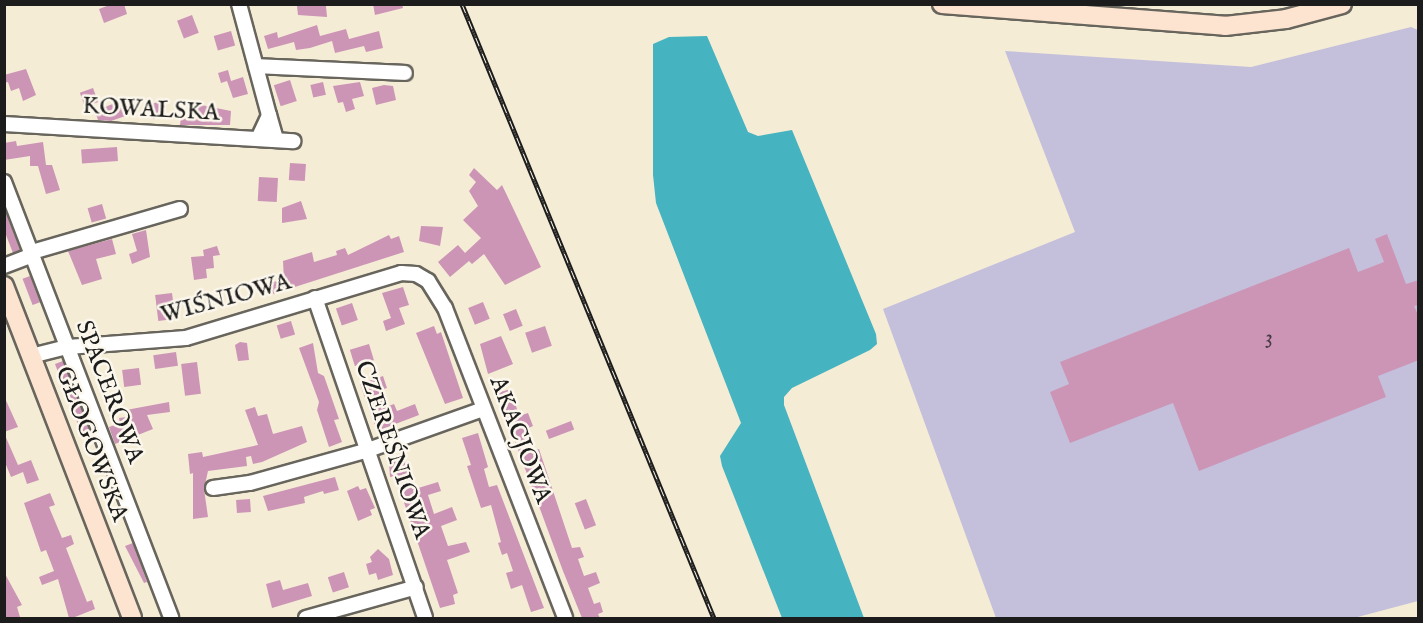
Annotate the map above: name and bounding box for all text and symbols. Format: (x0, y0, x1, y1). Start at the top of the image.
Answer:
street label: KOWALSKA (82, 92, 220, 128)
street label: WIŚNIOWA (158, 268, 294, 330)
street label: SPACEROWA (69, 317, 149, 467)
house number: 3 (1265, 325, 1273, 351)
street label: CZEREŚNIOWA (348, 357, 436, 543)
street label: GŁOGOWSKA (48, 363, 134, 525)
street label: AKACJOWA (483, 372, 557, 508)

